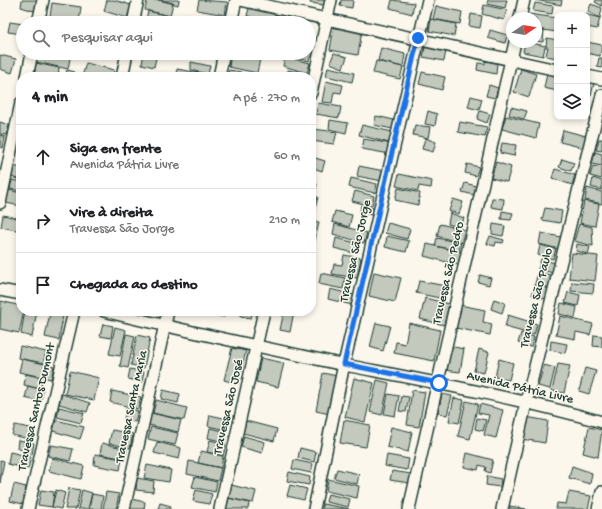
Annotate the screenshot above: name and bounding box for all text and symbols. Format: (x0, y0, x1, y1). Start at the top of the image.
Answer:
north arrow (506, 12, 542, 48)
map controls (554, 12, 590, 120)
button: + (554, 12, 590, 48)
search box (16, 16, 316, 60)
icon: search (30, 27, 52, 49)
text: Pesquisar aqui (62, 29, 153, 47)
route end (409, 29, 427, 47)
button: − (554, 48, 590, 84)
button: layers (554, 84, 590, 120)
text: 4 min (32, 88, 68, 108)
text: A pé · 270 m (233, 91, 300, 106)
text: Siga em frente (70, 140, 161, 158)
icon: ahead (32, 146, 54, 168)
text: 60 m (274, 149, 300, 164)
text: Avenida Pátria Livre (70, 158, 179, 173)
street label: Travessa São Jorge (337, 198, 375, 305)
text: Vire à direita (70, 204, 153, 222)
icon: right (32, 210, 54, 232)
text: 210 m (269, 213, 300, 228)
street label: Travessa São Pedro (430, 220, 468, 327)
text: Travessa São Jorge (70, 222, 175, 237)
street label: Travessa São Paulo (517, 246, 557, 350)
icon: arrive (32, 274, 54, 296)
text: Chegada ao destino (70, 276, 197, 294)
street label: Travessa Santos Dumont (15, 340, 59, 473)
street label: Travessa Santa Maria (112, 348, 151, 466)
street label: Travessa São José (211, 358, 247, 457)
street label: Avenida Pátria Livre (465, 368, 575, 408)
route start (430, 374, 448, 392)

